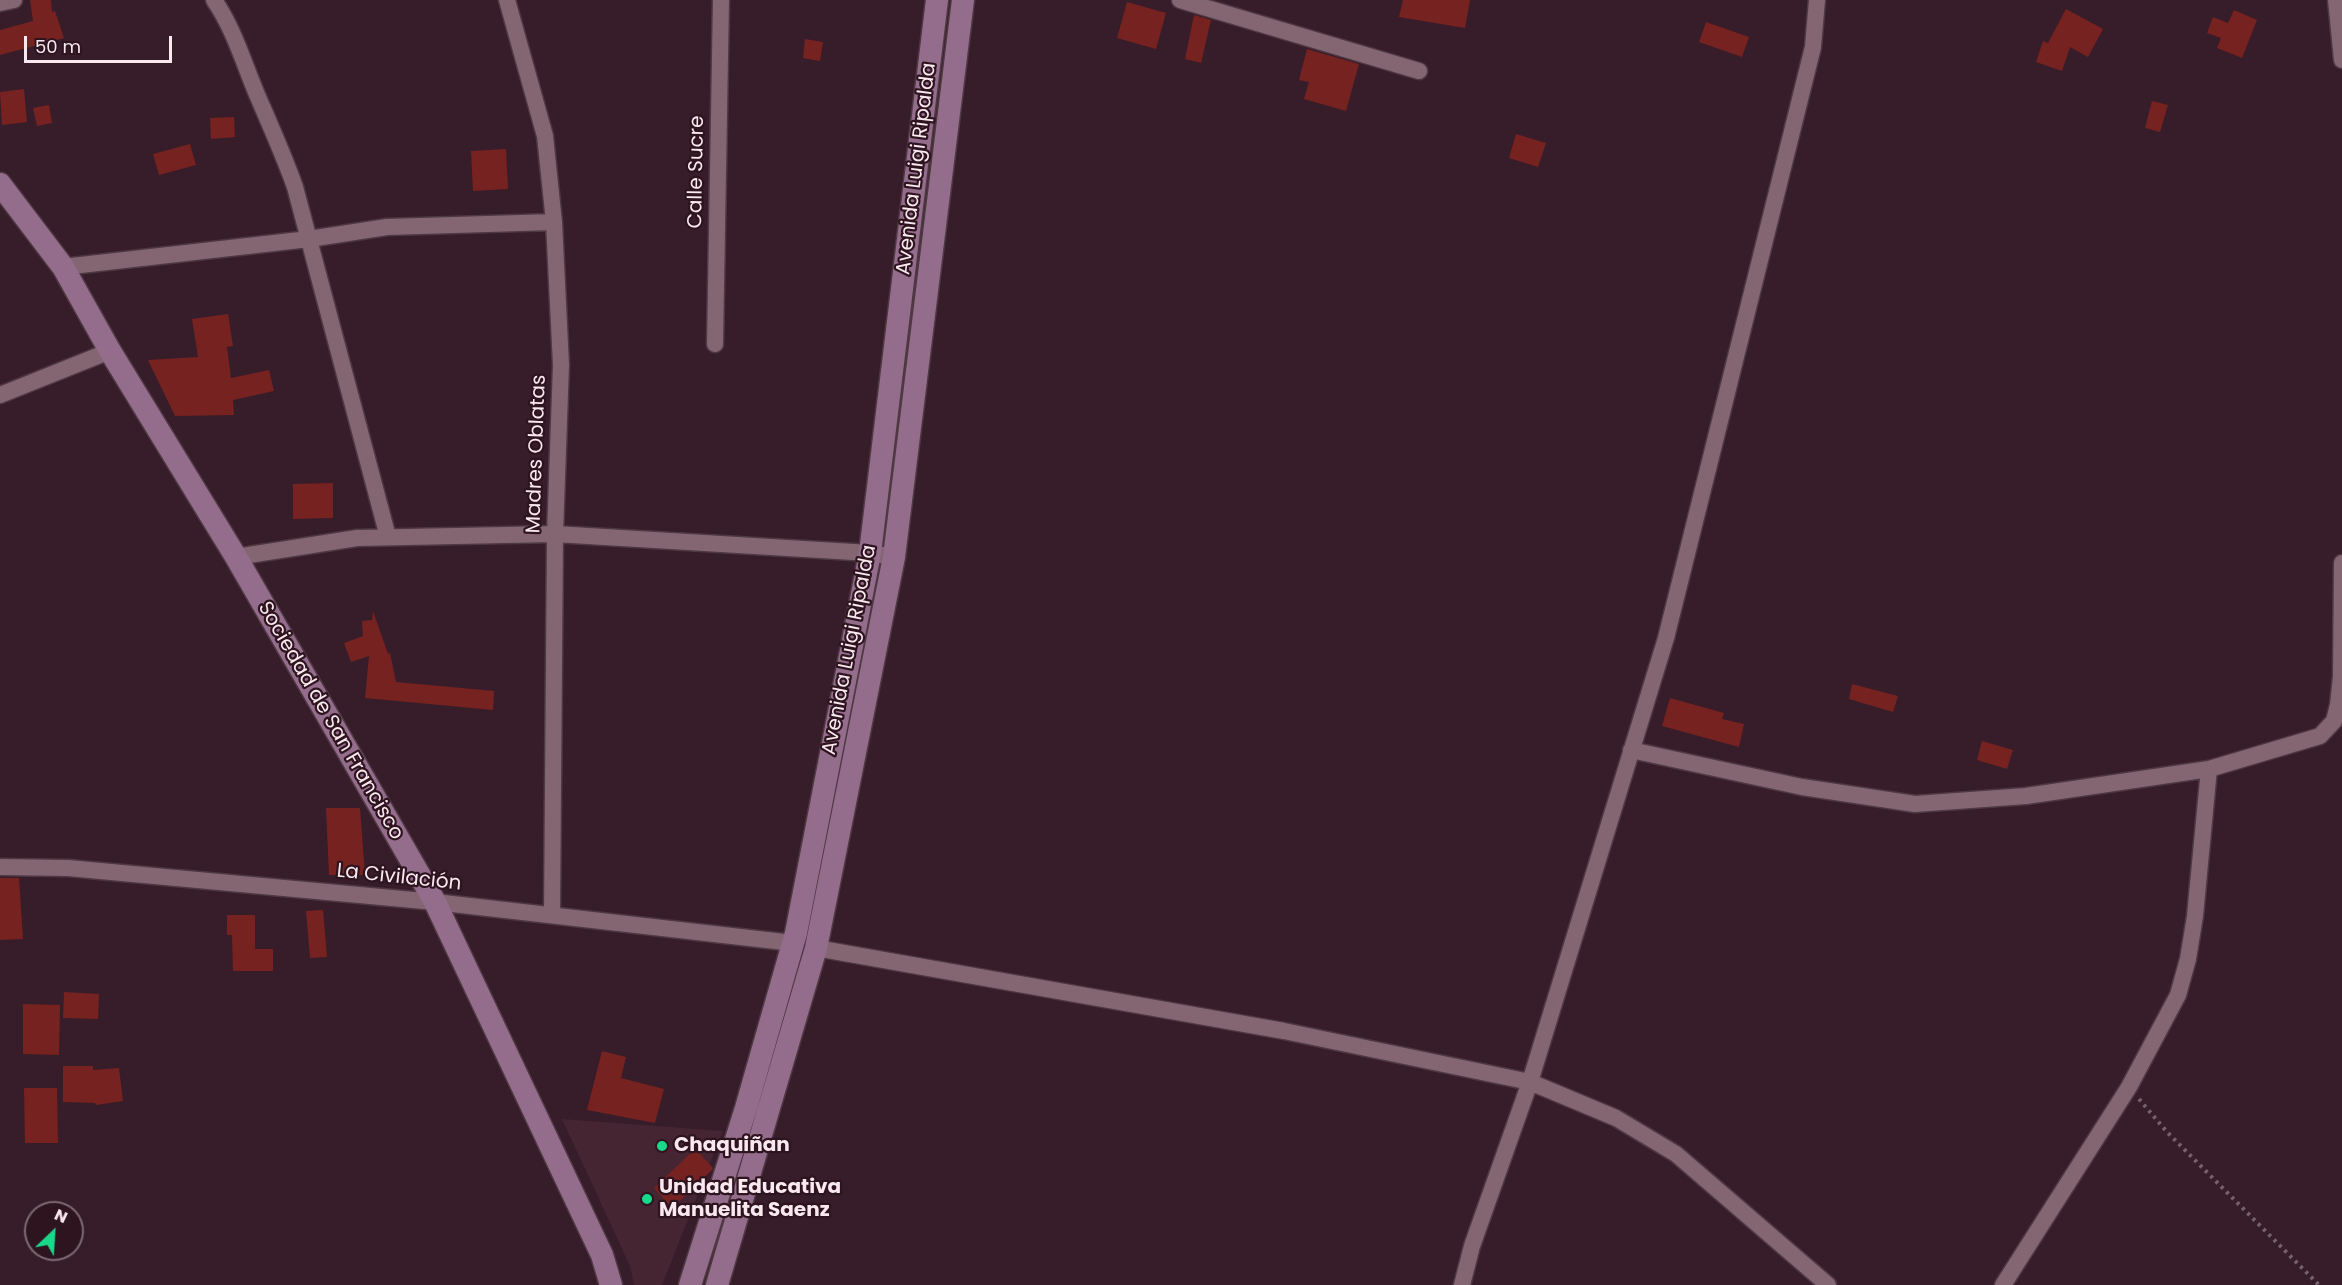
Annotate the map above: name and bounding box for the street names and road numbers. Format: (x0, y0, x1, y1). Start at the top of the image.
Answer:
street label: Avenida Luigi Ripalda (892, 62, 942, 276)
street label: Calle Sucre (684, 115, 710, 229)
street label: Madres Oblatas (522, 374, 552, 534)
street label: Avenida Luigi Ripalda (818, 543, 882, 757)
street label: Sociedad de San Francisco (252, 598, 408, 844)
street label: La Civilación (336, 860, 462, 896)

